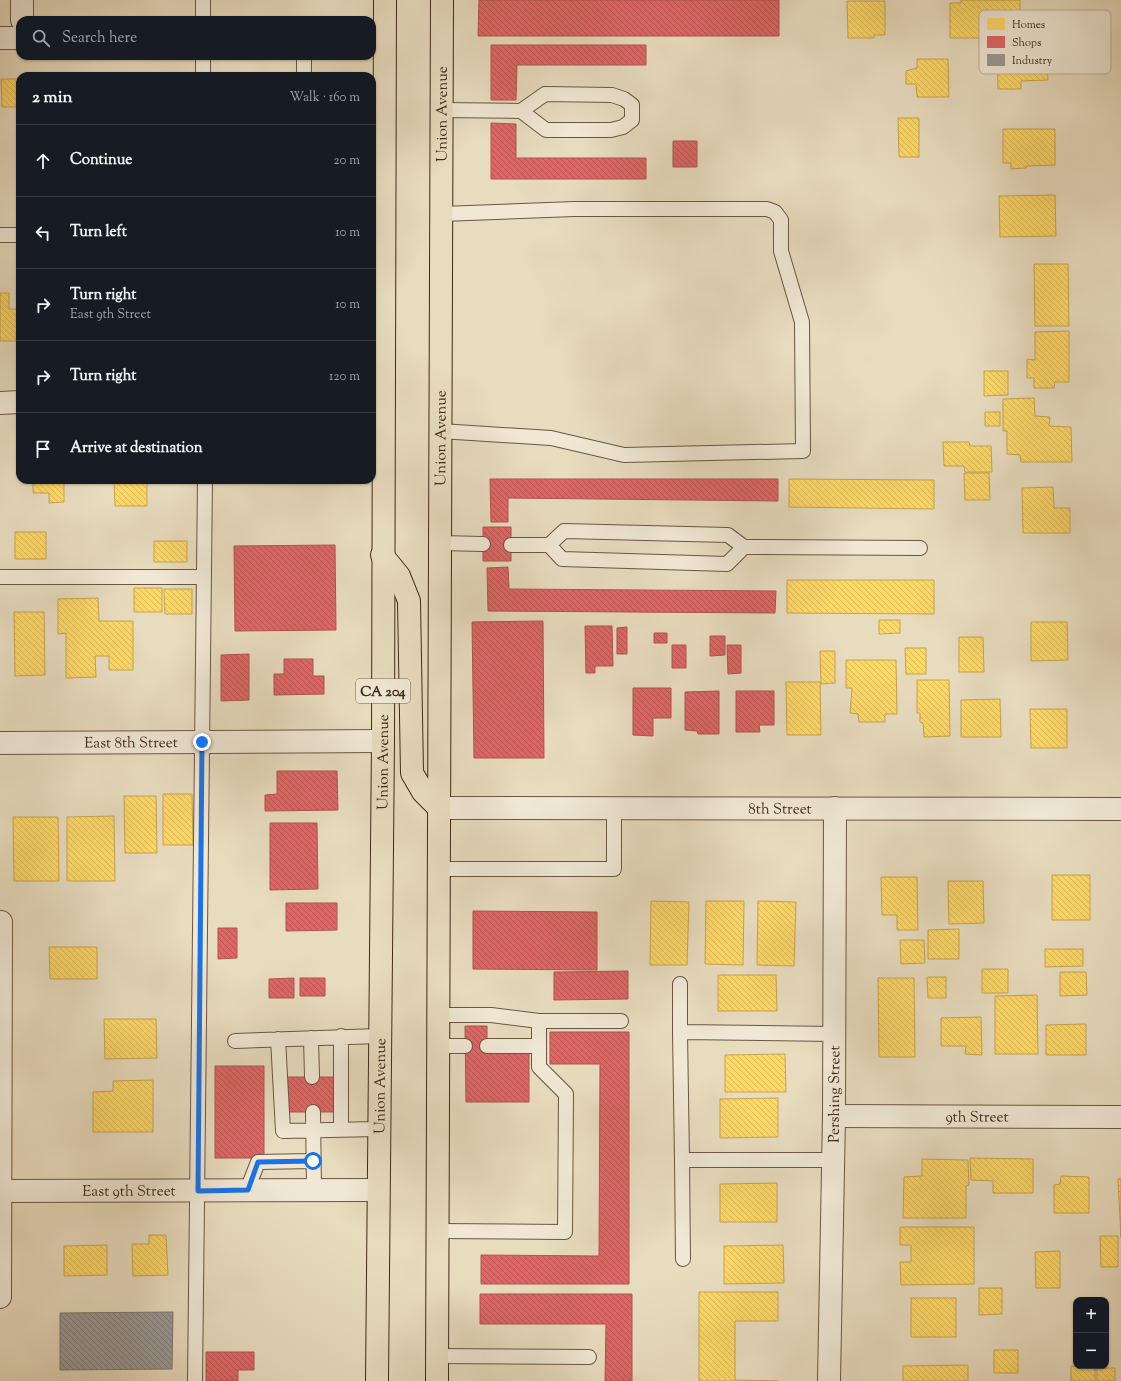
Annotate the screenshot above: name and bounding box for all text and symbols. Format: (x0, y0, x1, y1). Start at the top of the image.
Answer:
legend (979, 10, 1111, 74)
search box (16, 16, 376, 60)
text: Homes (1012, 17, 1045, 33)
icon: search (30, 27, 52, 49)
text: Search here (62, 28, 137, 49)
text: Shops (1012, 35, 1041, 51)
text: Industry (1012, 53, 1053, 69)
street label: Union Avenue (432, 66, 454, 162)
text: 2 min (32, 86, 73, 110)
text: Walk · 160 m (289, 89, 360, 107)
icon: ahead (32, 150, 54, 172)
text: Continue (70, 150, 132, 171)
text: 20 m (334, 152, 360, 170)
icon: left (32, 222, 54, 244)
text: Turn left (70, 222, 127, 243)
text: 10 m (335, 224, 360, 242)
text: Turn right (70, 285, 136, 306)
icon: right (32, 294, 54, 316)
text: 10 m (335, 296, 360, 314)
text: East 9th Street (70, 306, 151, 324)
icon: right (32, 366, 54, 388)
text: Turn right (70, 366, 136, 387)
text: 120 m (329, 368, 360, 386)
street label: Union Avenue (431, 390, 453, 486)
icon: arrive (32, 438, 54, 460)
text: Arrive at destination (70, 438, 203, 459)
road number: CA 204 (356, 679, 410, 703)
street label: Union Avenue (373, 714, 395, 810)
street label: East 8th Street (84, 733, 178, 755)
route end (193, 733, 211, 751)
street label: 8th Street (748, 799, 812, 821)
street label: Union Avenue (370, 1038, 392, 1134)
street label: Pershing Street (824, 1045, 846, 1143)
street label: 9th Street (945, 1107, 1009, 1129)
route start (304, 1152, 322, 1170)
street label: East 9th Street (82, 1182, 176, 1203)
map controls (1073, 1297, 1109, 1369)
button: + (1073, 1297, 1109, 1333)
button: − (1073, 1333, 1109, 1369)

